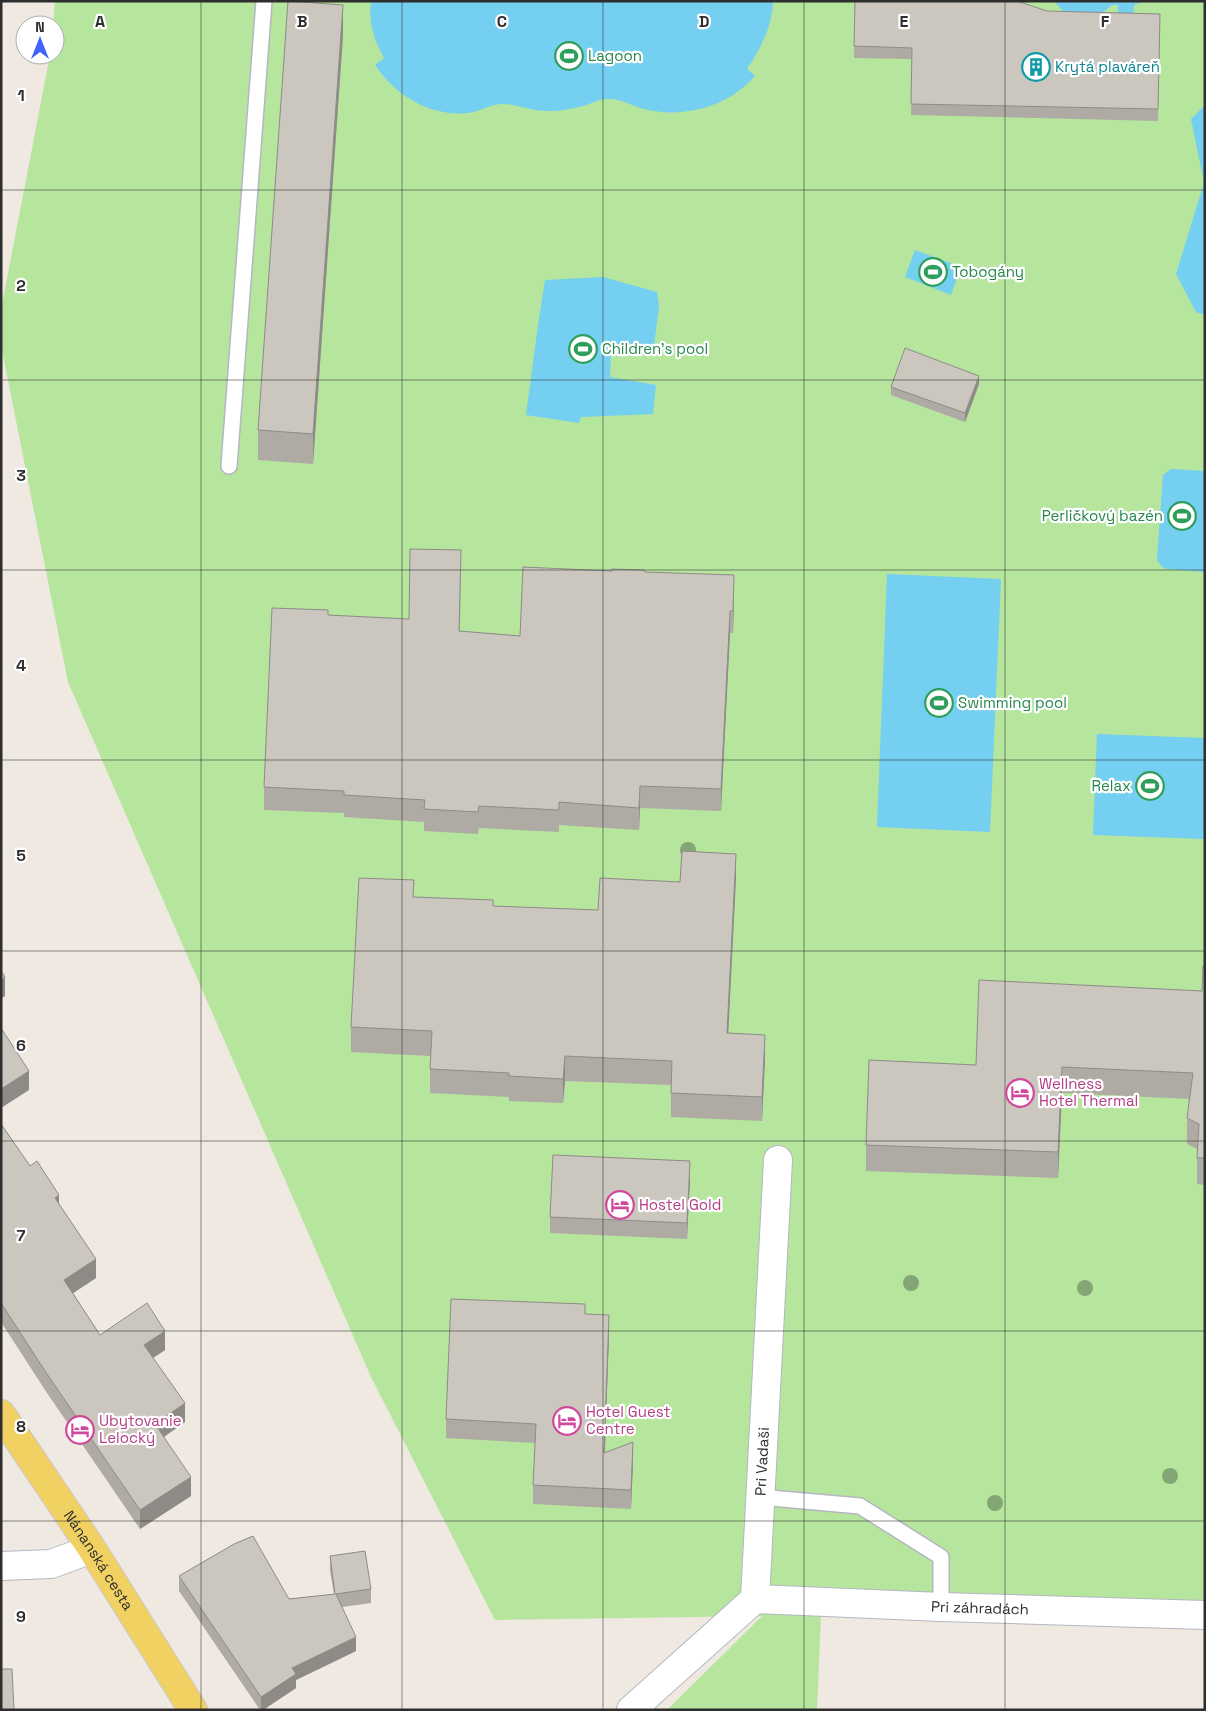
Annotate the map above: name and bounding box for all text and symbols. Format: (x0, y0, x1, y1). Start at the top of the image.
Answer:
text: A (95, 11, 105, 32)
text: B (297, 11, 307, 32)
text: C (497, 11, 507, 32)
text: D (699, 11, 709, 32)
text: E (900, 11, 909, 32)
text: F (1101, 11, 1110, 32)
north arrow (15, 15, 65, 65)
text: N (35, 18, 45, 36)
sports icon: Lagoon (554, 41, 584, 71)
place label: Lagoon (588, 46, 642, 65)
building icon: Krytá plaváreň (1021, 52, 1051, 82)
place label: Krytá plaváreň (1055, 57, 1160, 76)
text: 1 (17, 85, 25, 106)
sports icon: Tobogány (918, 257, 948, 287)
place label: Tobogány (952, 262, 1024, 281)
text: 2 (16, 275, 26, 296)
sports icon: Children’s pool (568, 334, 598, 364)
place label: Children’s pool (602, 339, 708, 358)
text: 3 (16, 465, 26, 486)
sports icon: Perličkový bazén (1167, 501, 1197, 531)
place label: Perličkový bazén (1042, 506, 1163, 525)
text: 4 (16, 655, 26, 676)
sports icon: Swimming pool (924, 688, 954, 718)
place label: Swimming pool (958, 693, 1067, 712)
sports icon: Relax (1135, 771, 1165, 801)
place label: Relax (1091, 776, 1131, 795)
text: 5 (16, 845, 26, 866)
text: 6 (16, 1035, 26, 1056)
place label: Wellness Hotel Thermal (1039, 1074, 1138, 1110)
hotel icon: Wellness Hotel Thermal (1005, 1078, 1035, 1108)
hotel icon: Hostel Gold (605, 1190, 635, 1220)
place label: Hostel Gold (639, 1195, 721, 1214)
text: 7 (17, 1225, 26, 1246)
place label: Hotel Guest Centre (586, 1402, 671, 1438)
hotel icon: Hotel Guest Centre (552, 1406, 582, 1436)
place label: Ubytovanie Lelocký (99, 1411, 182, 1447)
hotel icon: Ubytovanie Lelocký (65, 1415, 95, 1445)
text: 8 (16, 1416, 26, 1437)
street label: Pri Vadaši (750, 1427, 773, 1497)
street label: Nánanská cesta (60, 1507, 138, 1614)
street label: Pri záhradách (930, 1597, 1029, 1619)
text: 9 (16, 1606, 26, 1627)

